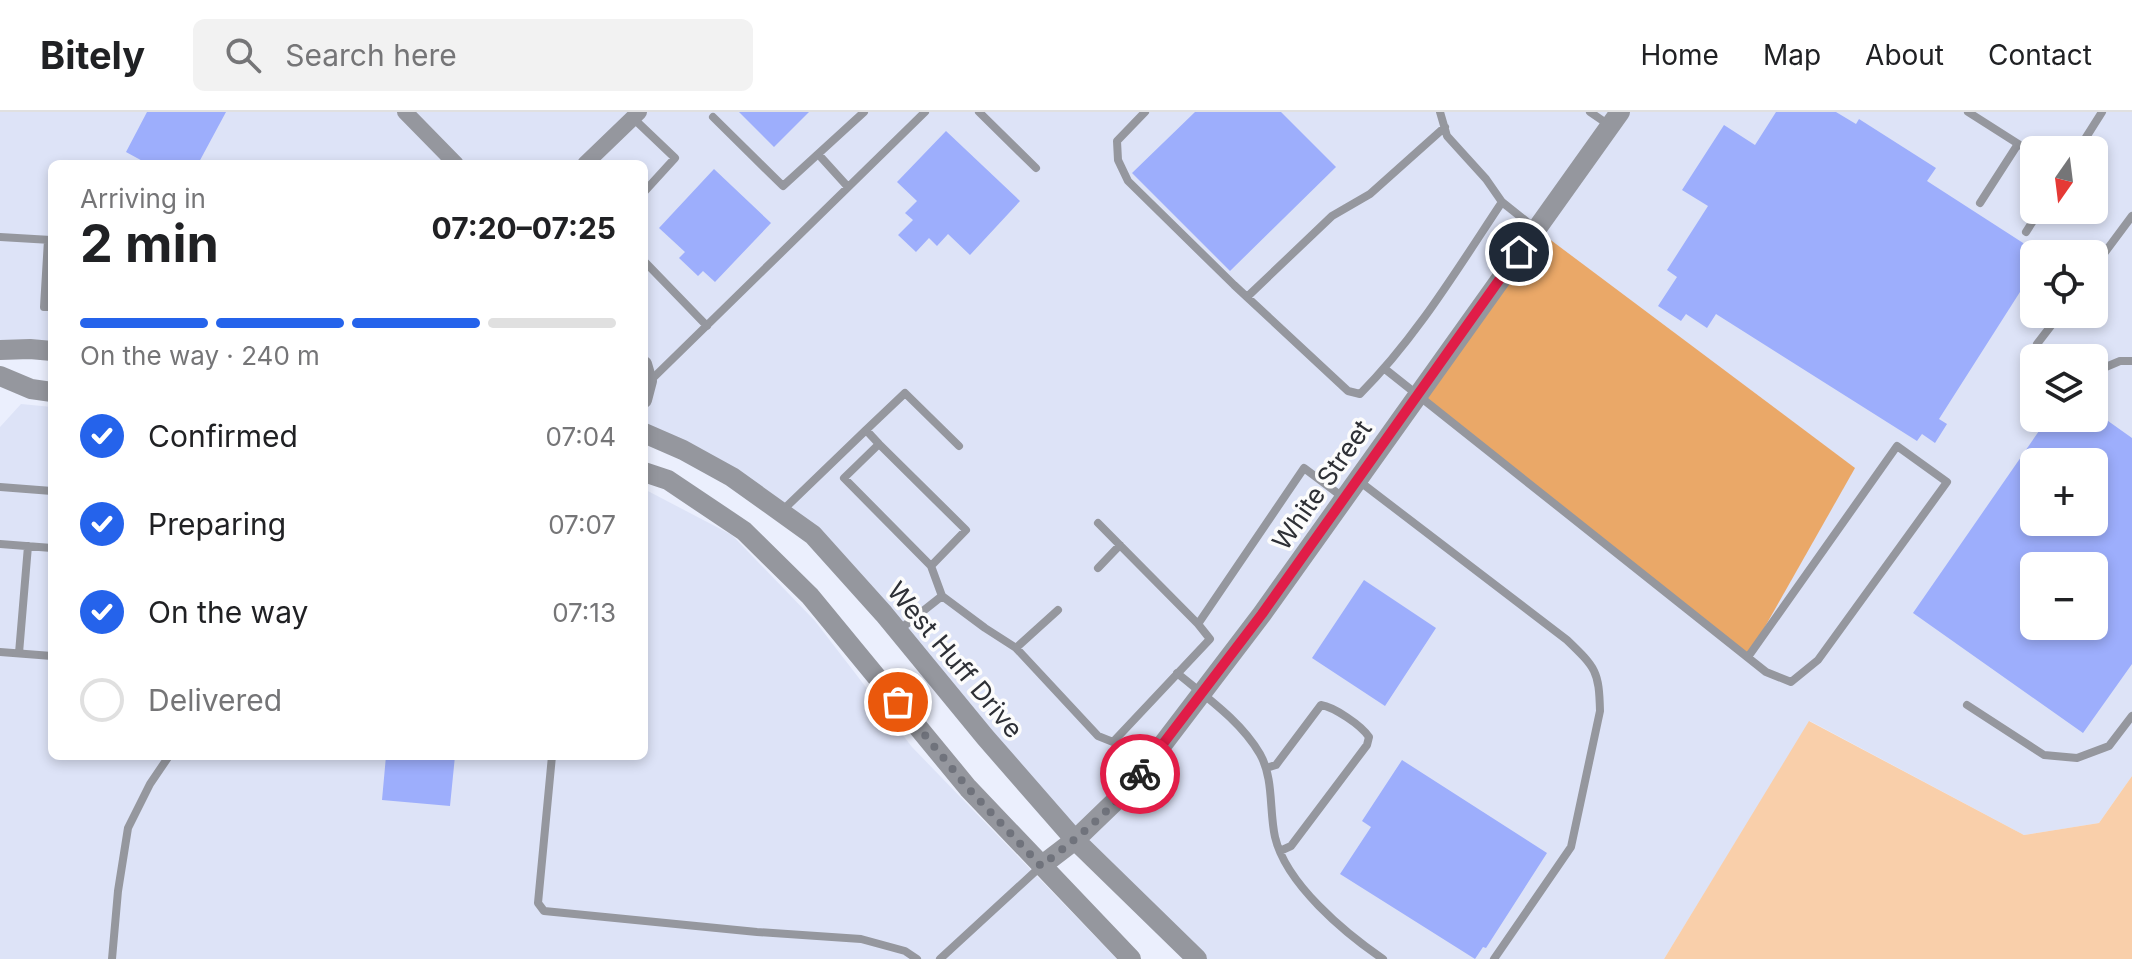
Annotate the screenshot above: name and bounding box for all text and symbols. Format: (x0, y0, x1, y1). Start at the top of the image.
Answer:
search box (193, 19, 753, 91)
text: Bitely (40, 32, 145, 78)
icon: search (221, 33, 265, 77)
text: Search here (285, 37, 457, 73)
text: Home (1640, 38, 1719, 72)
text: Map (1763, 38, 1821, 72)
text: About (1865, 38, 1944, 72)
text: Contact (1988, 38, 2092, 72)
north arrow (2020, 136, 2108, 224)
map controls (2020, 136, 2108, 640)
text: Arriving in (80, 183, 206, 214)
text: 07:20–07:25 (432, 210, 616, 246)
text: 2 min (80, 212, 219, 275)
pin (1485, 218, 1553, 286)
icon: home (1497, 230, 1541, 274)
button: locate (2020, 240, 2108, 328)
text: On the way · 240 m (80, 340, 320, 371)
button: layers (2020, 344, 2108, 432)
icon: check (80, 414, 124, 458)
street label: White Street (1265, 414, 1378, 556)
text: Confirmed (148, 418, 298, 454)
text: 07:04 (546, 421, 616, 452)
button: + (2020, 448, 2108, 536)
icon: check (80, 502, 124, 546)
text: Preparing (148, 506, 286, 542)
text: 07:07 (548, 509, 616, 540)
button: − (2020, 552, 2108, 640)
street label: West Huff Drive (881, 575, 1030, 744)
icon: check (80, 590, 124, 634)
text: On the way (148, 594, 308, 630)
text: 07:13 (552, 597, 616, 628)
pin (864, 668, 932, 736)
icon: bag (876, 680, 920, 724)
text: Delivered (148, 682, 282, 718)
courier (1100, 734, 1180, 814)
icon: bike (1118, 752, 1162, 796)

